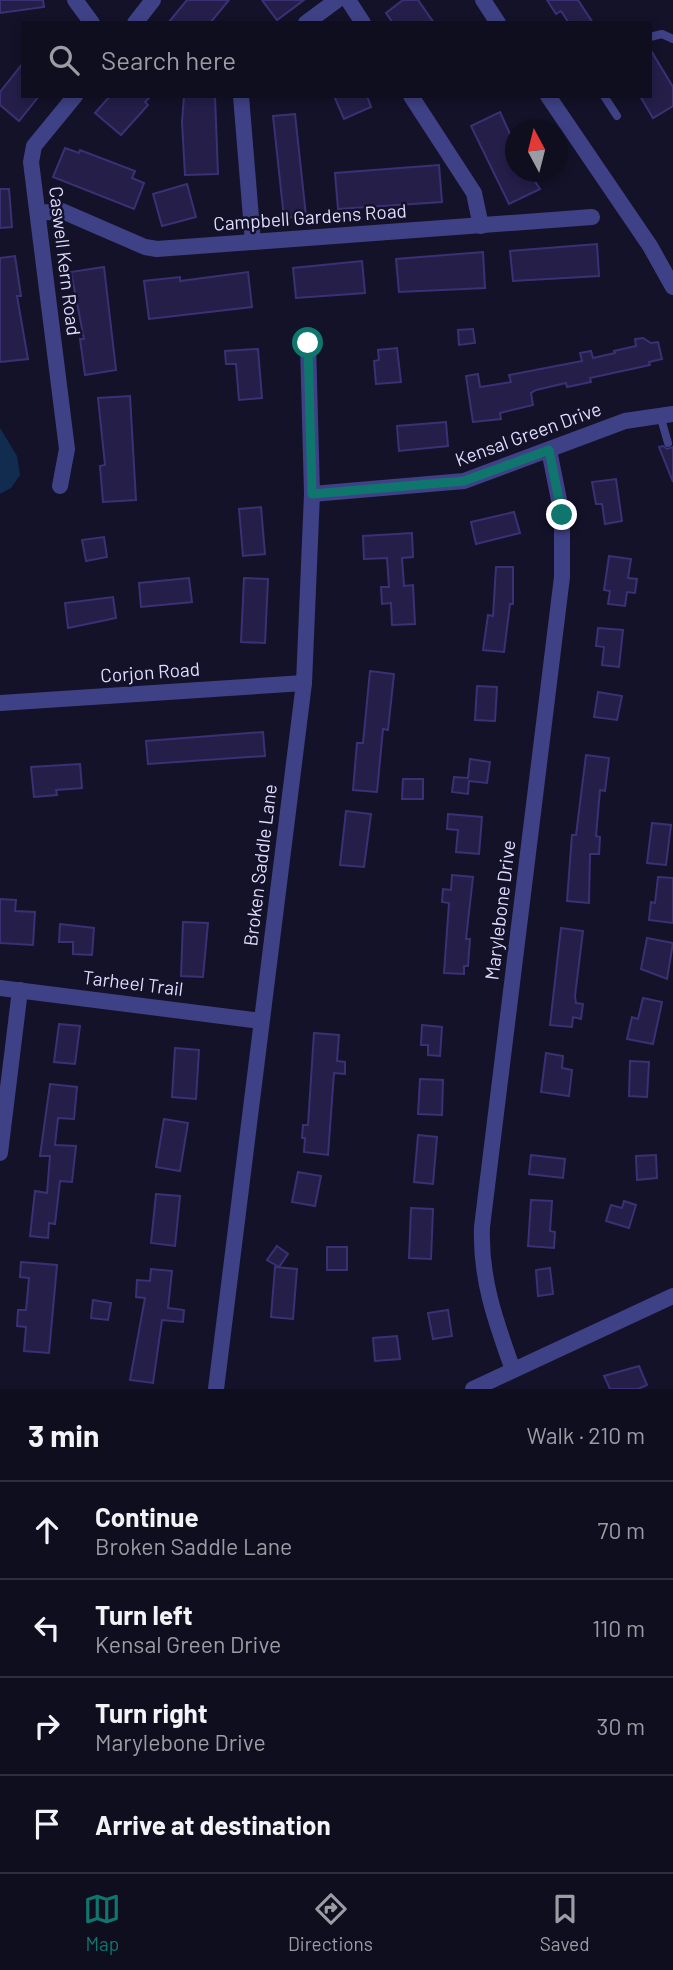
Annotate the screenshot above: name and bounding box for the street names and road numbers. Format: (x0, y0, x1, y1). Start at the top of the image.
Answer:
street label: Caswell Kern Road (45, 185, 86, 337)
street label: Campbell Gardens Road (212, 198, 407, 235)
street label: Kensal Green Drive (452, 396, 604, 471)
street label: Corjon Road (99, 657, 201, 686)
street label: Broken Saddle Lane (238, 783, 281, 947)
street label: Marylebone Drive (479, 839, 520, 981)
street label: Tarheel Trail (81, 965, 185, 1000)

